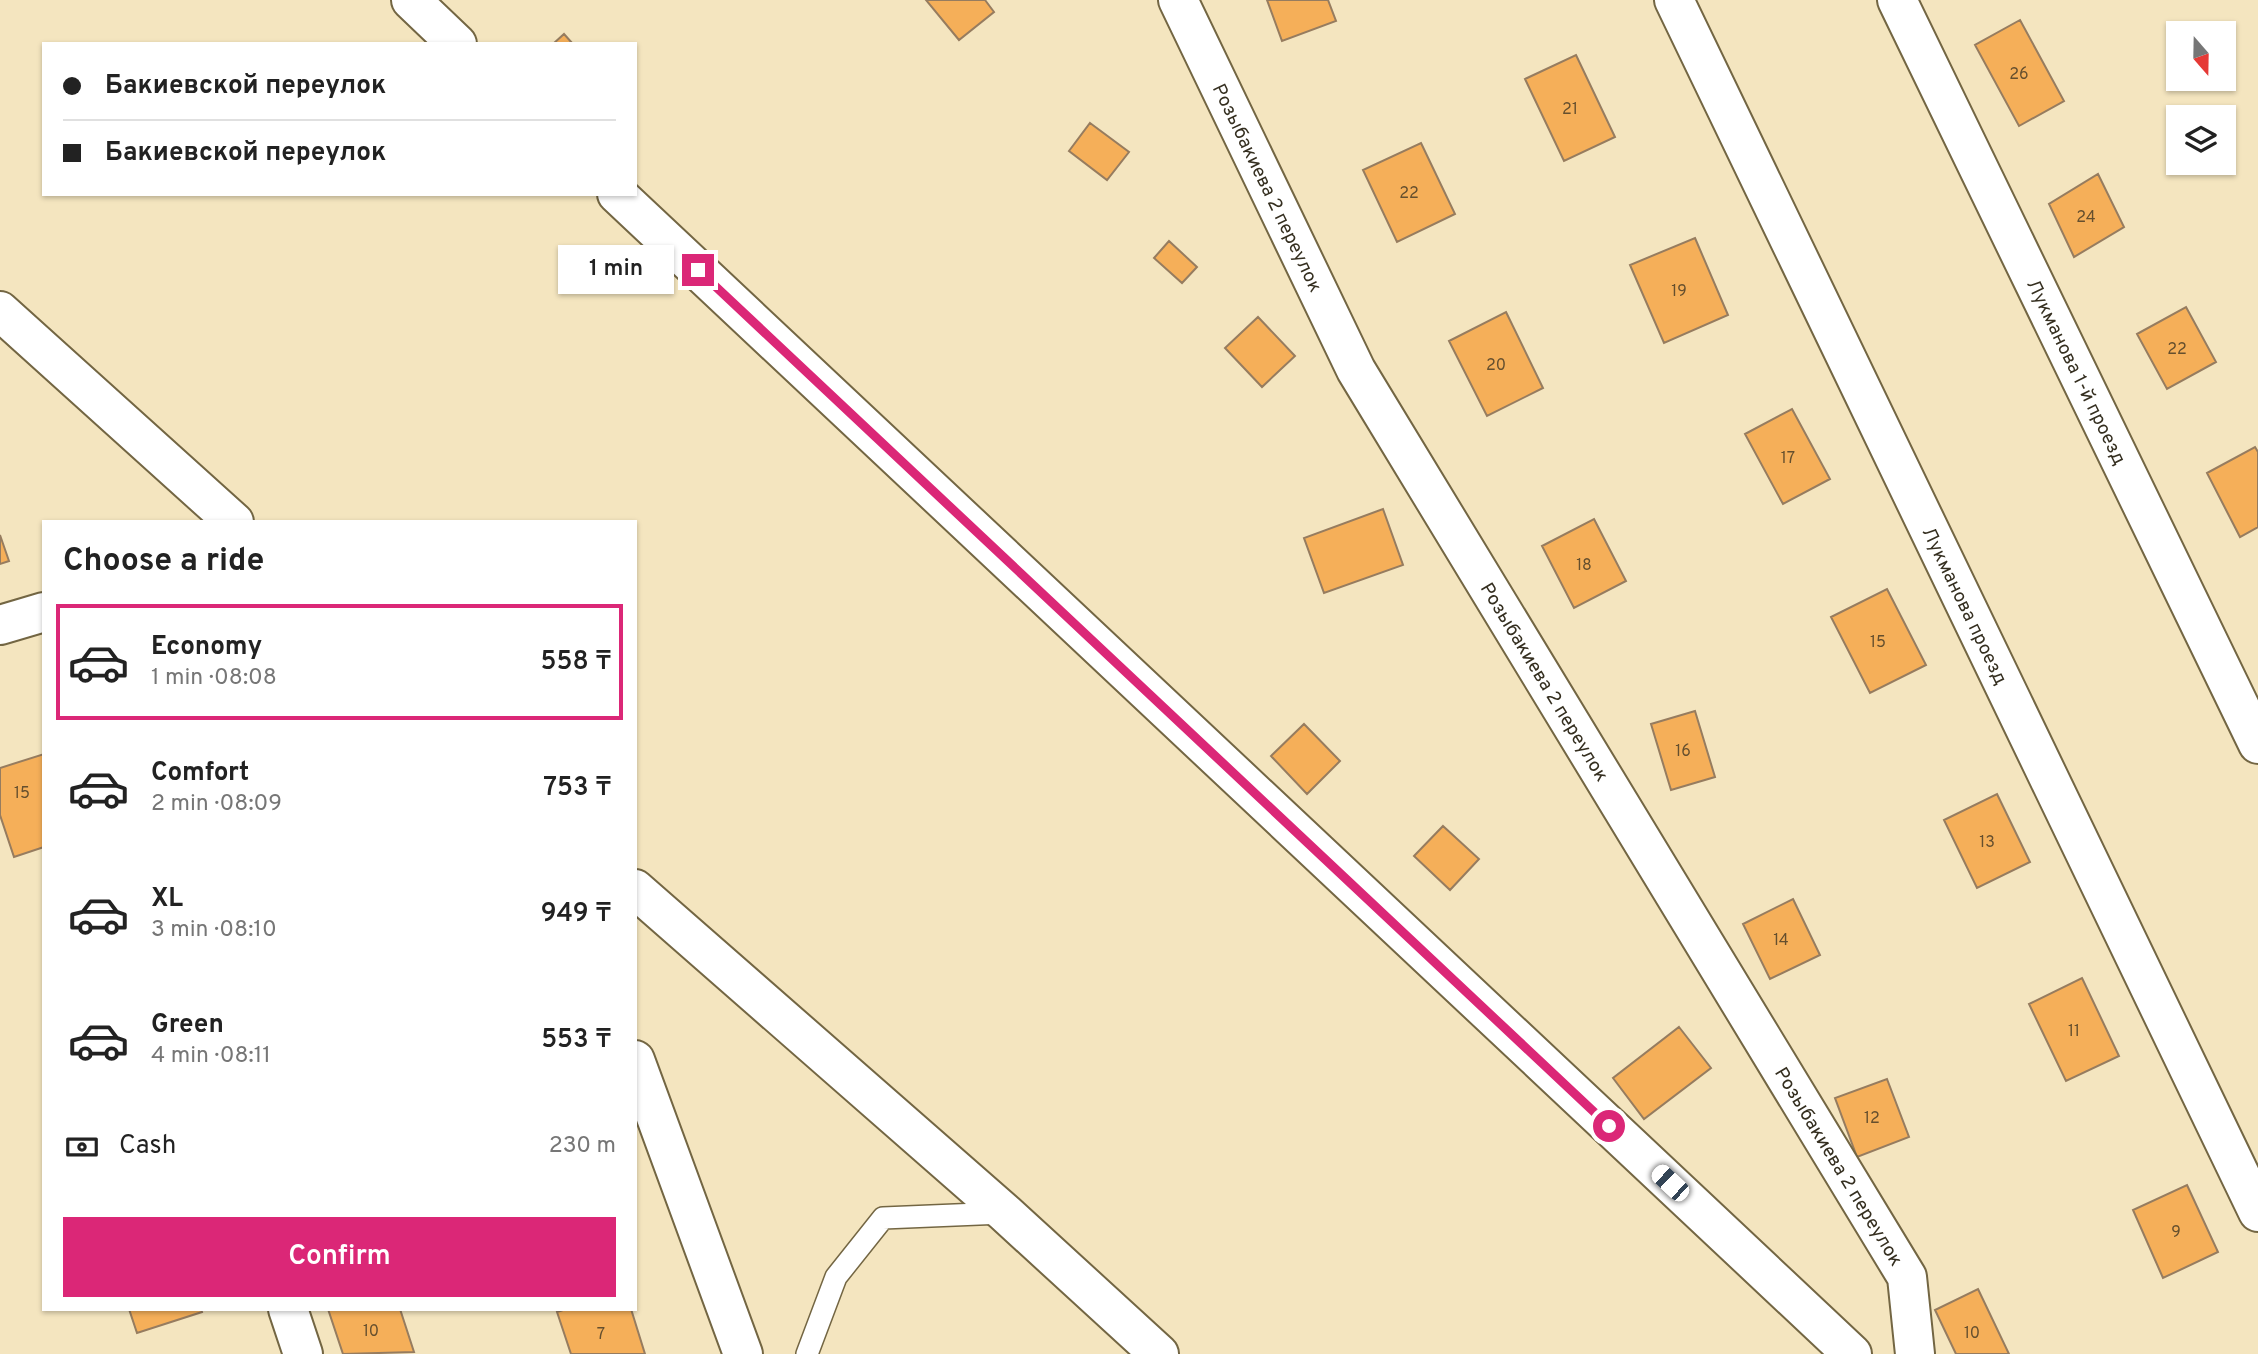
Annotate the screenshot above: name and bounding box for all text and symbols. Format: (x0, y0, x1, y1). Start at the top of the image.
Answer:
north arrow (2166, 21, 2236, 91)
map controls (2166, 21, 2236, 175)
house number: 26 (2009, 65, 2029, 85)
text: Бакиевской переулок (105, 70, 386, 103)
street label: Розыбакиева 2 переулок (1206, 80, 1327, 297)
house number: 21 (1562, 100, 1578, 120)
button: layers (2166, 105, 2236, 175)
text: Бакиевской переулок (105, 137, 386, 170)
house number: 22 (1399, 184, 1419, 204)
house number: 24 (2076, 208, 2096, 228)
callout: 1 min (558, 246, 674, 294)
route end (682, 254, 714, 286)
text: 1 min (589, 255, 643, 284)
street label: Лукманова 1-й проезд (2020, 276, 2131, 469)
house number: 19 (1671, 282, 1687, 302)
house number: 22 (2167, 340, 2187, 360)
house number: 20 (1486, 356, 1506, 376)
house number: 17 (1781, 449, 1795, 469)
street label: Лукманова проезд (1916, 523, 2012, 689)
text: Choose a ride (63, 542, 264, 582)
house number: 18 (1576, 556, 1592, 576)
street label: Розыбакиева 2 переулок (1474, 579, 1613, 786)
icon: car (67, 631, 130, 694)
text: Economy (151, 631, 262, 664)
house number: 15 (1870, 633, 1886, 653)
text: 558 ₸ (541, 646, 612, 679)
text: 1 min · 08:08 (151, 664, 277, 693)
house number: 16 (1675, 742, 1691, 762)
icon: car (67, 757, 130, 820)
text: Comfort (151, 757, 249, 790)
text: 753 ₸ (543, 772, 612, 805)
house number: 15 (14, 784, 30, 804)
text: 2 min · 08:09 (151, 790, 282, 819)
house number: 13 (1979, 833, 1995, 853)
icon: car (67, 883, 130, 946)
text: XL (151, 883, 183, 916)
text: 949 ₸ (541, 898, 612, 931)
text: 3 min · 08:10 (151, 916, 277, 945)
house number: 14 (1773, 931, 1789, 951)
icon: car (67, 1009, 130, 1072)
text: Green (151, 1009, 224, 1042)
house number: 11 (2068, 1022, 2080, 1042)
text: 553 ₸ (541, 1024, 612, 1057)
text: 4 min · 08:11 (151, 1042, 271, 1071)
street label: Розыбакиева 2 переулок (1768, 1063, 1908, 1271)
house number: 12 (1864, 1109, 1880, 1129)
route start (1593, 1110, 1625, 1142)
icon: cash (63, 1128, 101, 1166)
text: Cash (119, 1130, 176, 1163)
text: 230 m (549, 1132, 616, 1161)
car (1648, 1161, 1693, 1205)
button: Confirm (63, 1217, 616, 1297)
house number: 9 (2171, 1223, 2181, 1243)
house number: 10 (363, 1322, 379, 1342)
house number: 10 (1964, 1324, 1980, 1344)
house number: 7 (597, 1325, 605, 1345)

